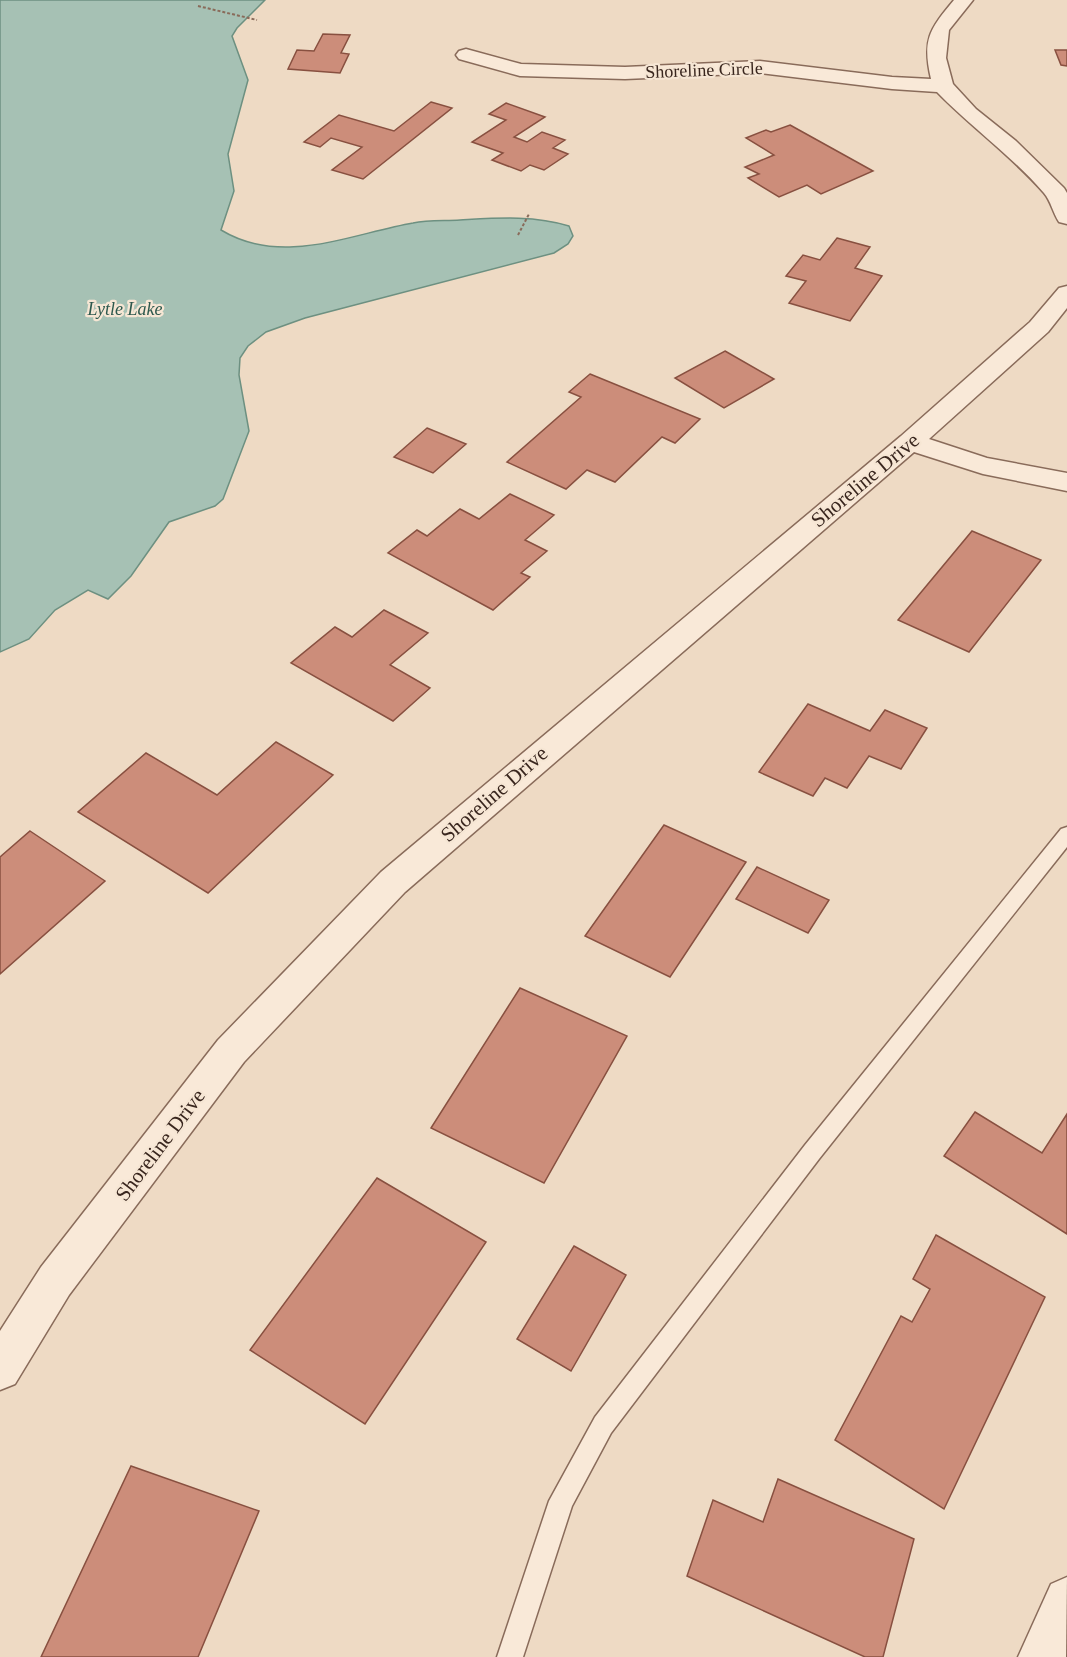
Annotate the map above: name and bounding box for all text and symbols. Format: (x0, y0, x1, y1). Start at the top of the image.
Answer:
street label: Shoreline Circle (645, 58, 763, 82)
water label: Lytle Lake (87, 299, 162, 319)
street label: Shoreline Drive (806, 428, 924, 532)
street label: Shoreline Drive (436, 741, 552, 847)
street label: Shoreline Drive (110, 1084, 210, 1206)

